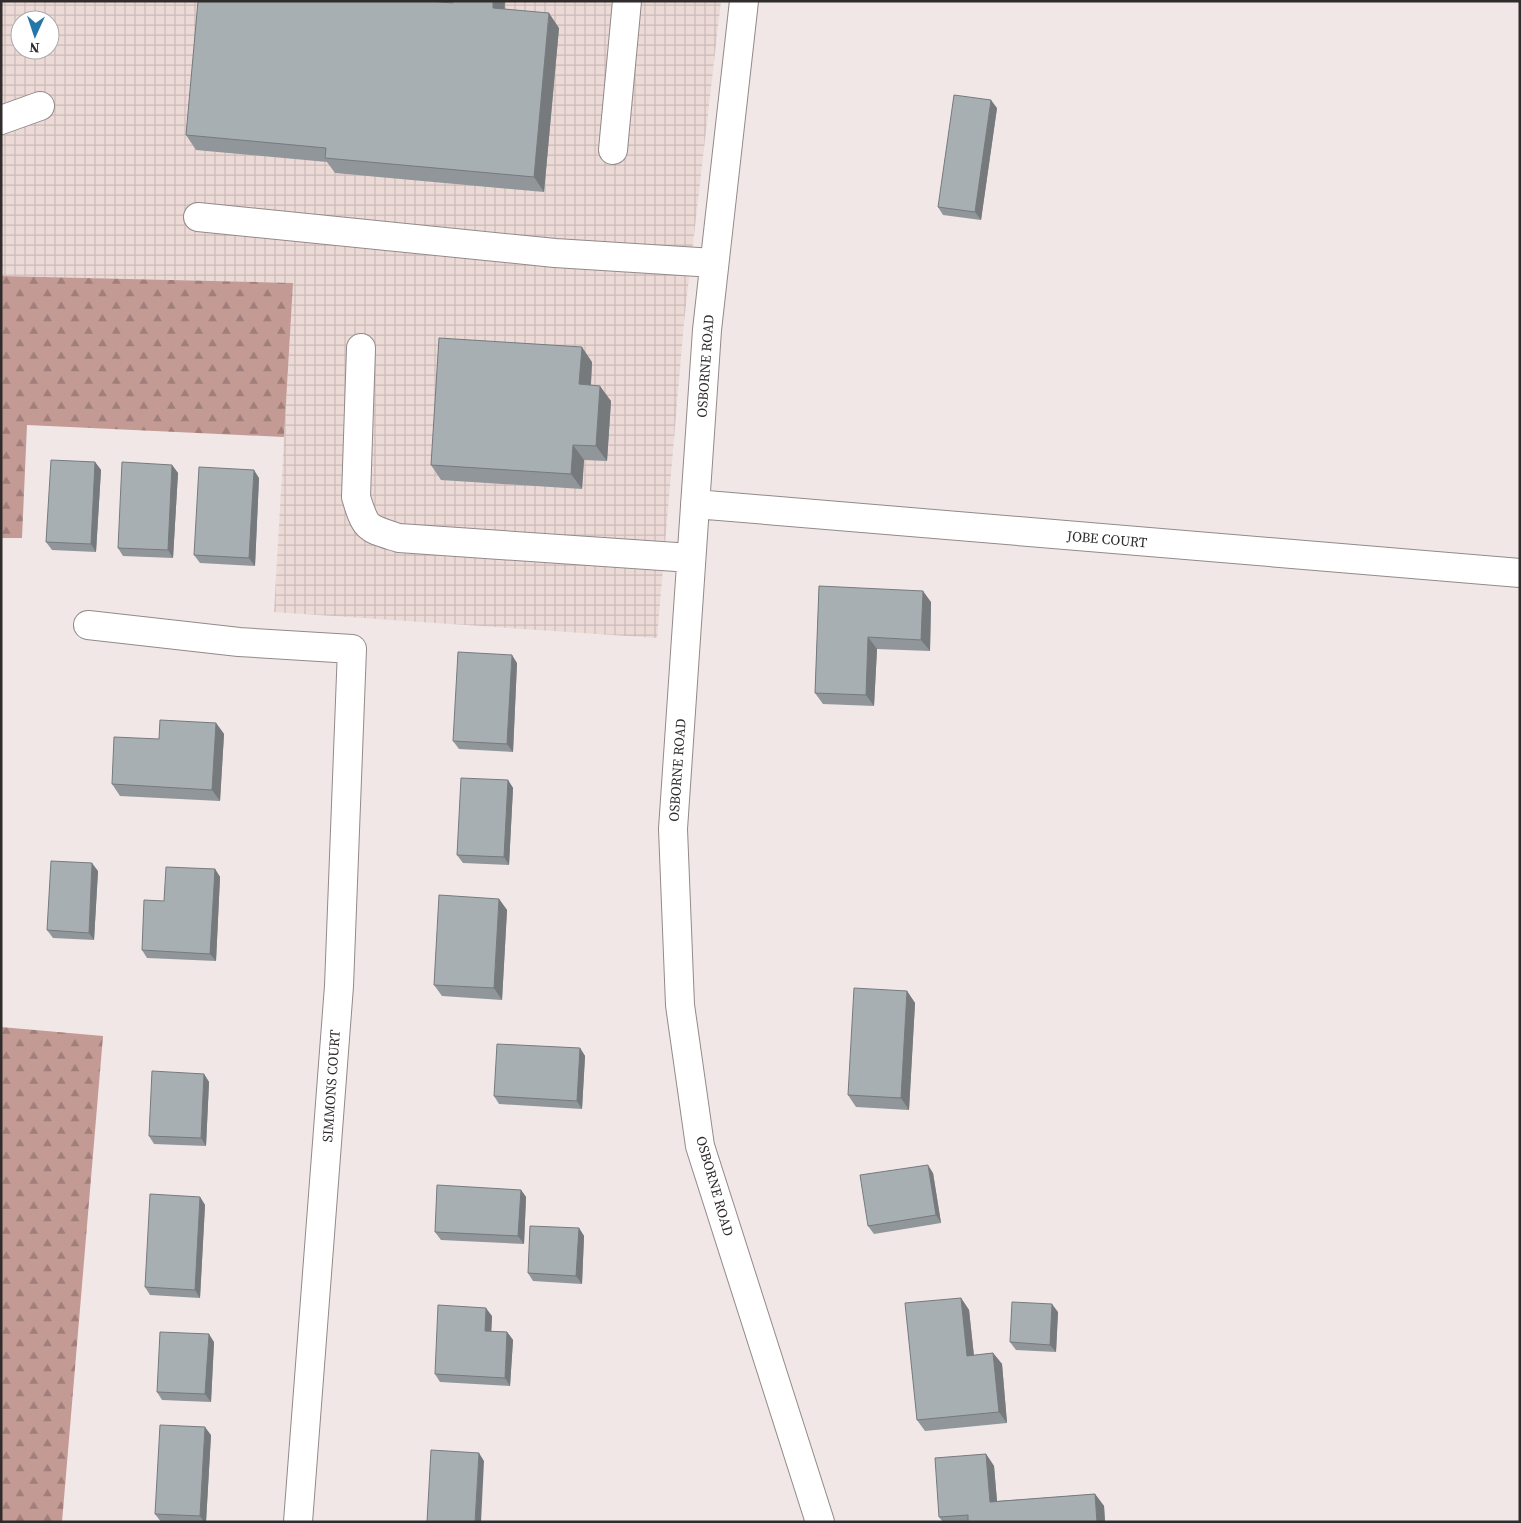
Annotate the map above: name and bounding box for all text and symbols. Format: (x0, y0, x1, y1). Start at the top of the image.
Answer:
north arrow (10, 10, 60, 60)
text: N (29, 38, 40, 58)
street label: OSBORNE ROAD (691, 314, 719, 418)
street label: JOBE COURT (1065, 525, 1148, 553)
street label: OSBORNE ROAD (663, 718, 691, 822)
street label: SIMMONS COURT (317, 1028, 345, 1143)
street label: OSBORNE ROAD (691, 1134, 739, 1239)

